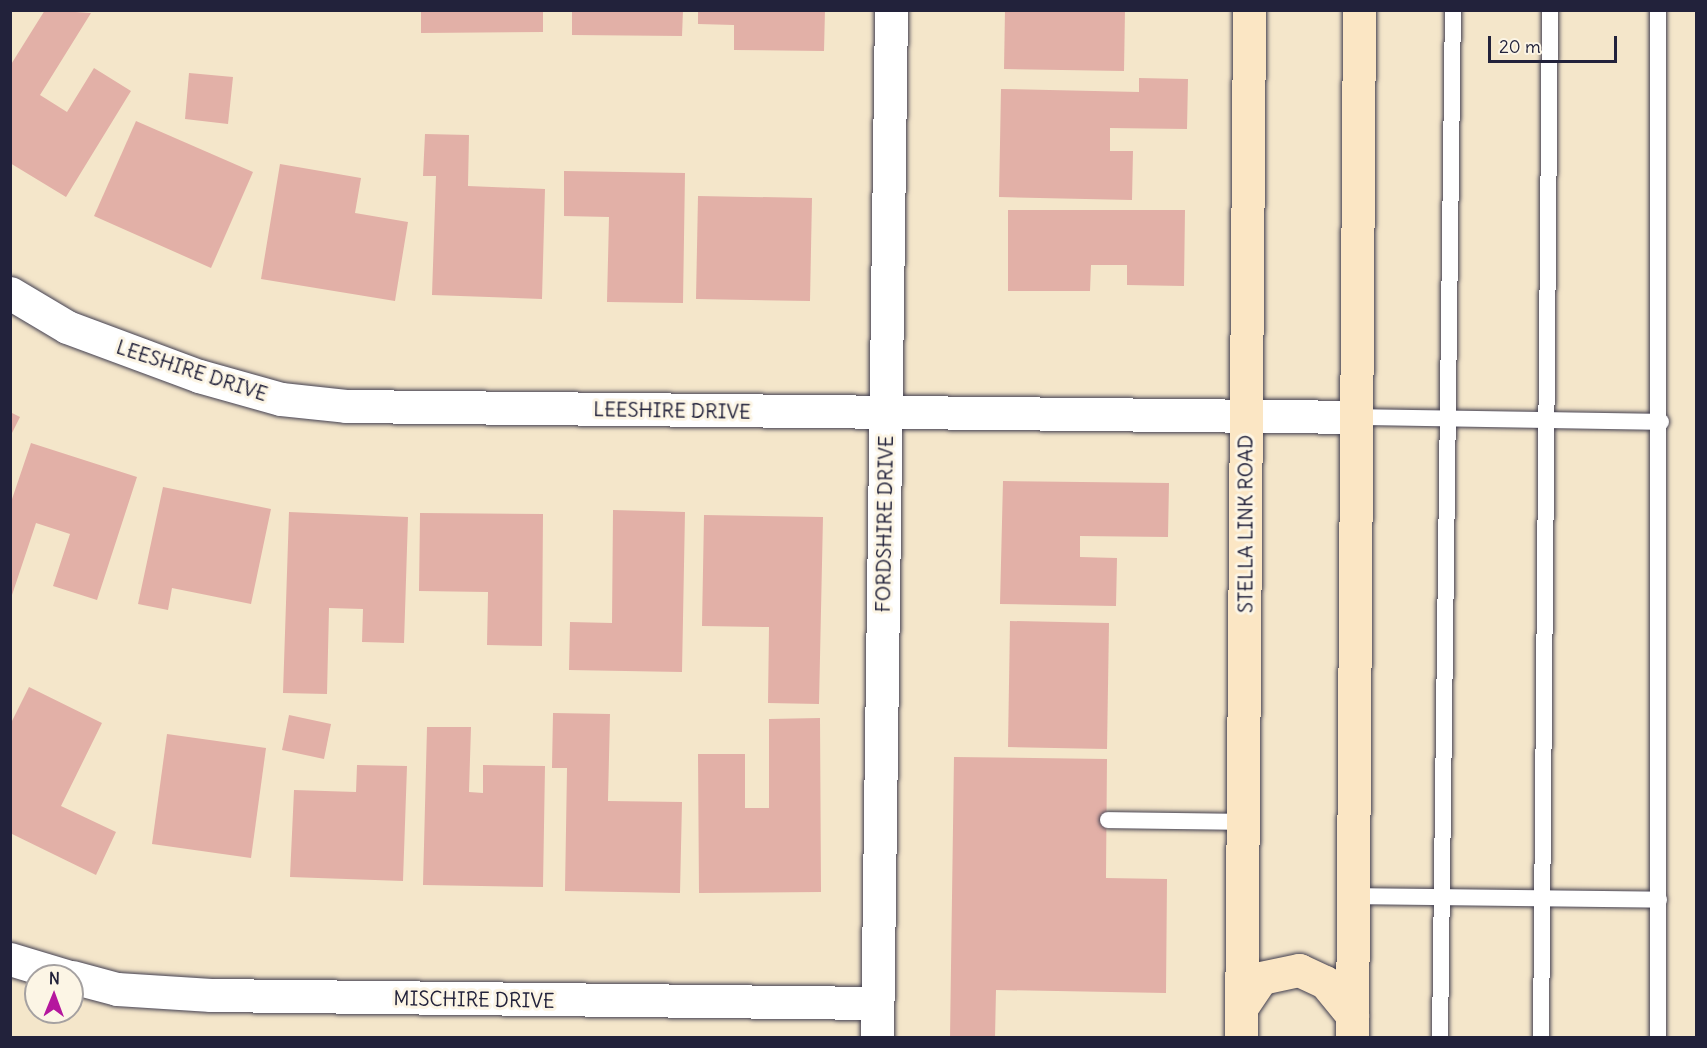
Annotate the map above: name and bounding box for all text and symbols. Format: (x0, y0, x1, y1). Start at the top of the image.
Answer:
scale bar (1491, 24, 1620, 62)
text: 20 m (1499, 35, 1541, 58)
street label: LEESHIRE DRIVE (113, 334, 271, 406)
street label: LEESHIRE DRIVE (593, 397, 751, 423)
street label: FORDSHIRE DRIVE (870, 435, 898, 613)
street label: STELLA LINK ROAD (1233, 435, 1257, 613)
north arrow (24, 964, 84, 1024)
text: N (49, 968, 60, 988)
street label: MISCHIRE DRIVE (393, 986, 555, 1012)

